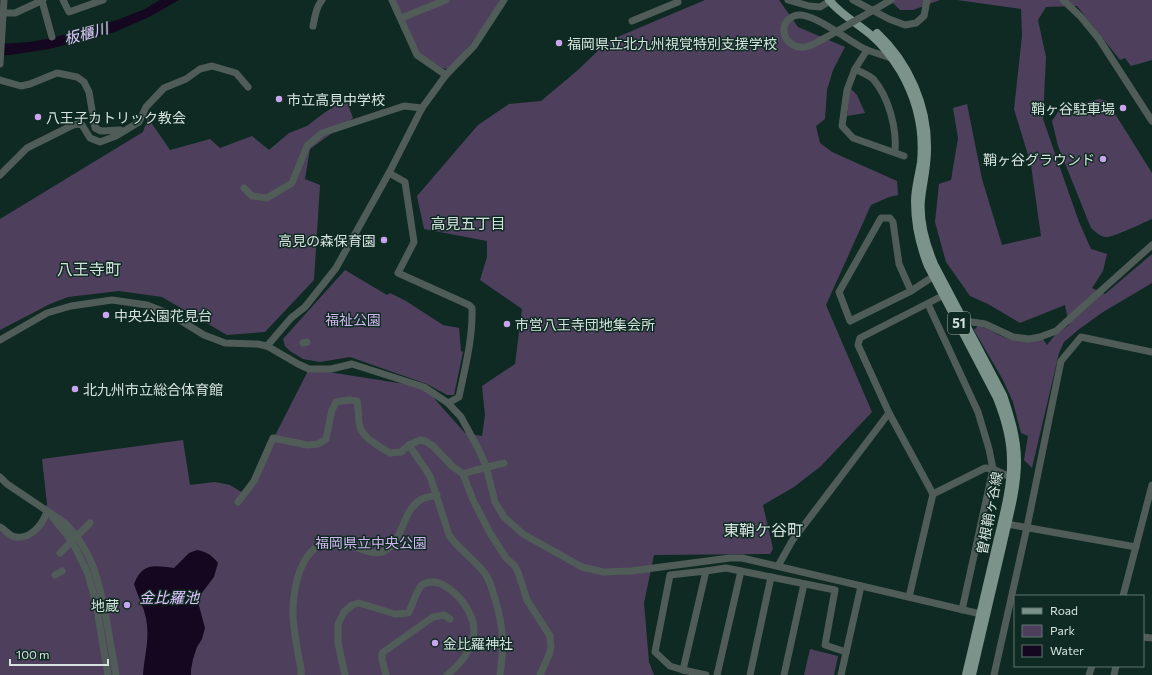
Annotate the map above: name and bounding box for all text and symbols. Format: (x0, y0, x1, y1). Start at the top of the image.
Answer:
water label: 板櫃川 (62, 18, 112, 48)
place label: 福岡県立北九州視覚特別支援学校 (567, 35, 777, 52)
marker: 福岡県立北九州視覚特別支援学校 (554, 38, 564, 48)
place label: 市立高見中学校 (287, 91, 385, 108)
marker: 市立高見中学校 (274, 94, 284, 104)
place label: 鞘ヶ谷駐車場 (1031, 100, 1115, 117)
marker: 鞘ヶ谷駐車場 (1118, 103, 1128, 113)
place label: 八王子カトリック教会 (46, 109, 186, 126)
marker: 八王子カトリック教会 (33, 112, 43, 122)
place label: 鞘ヶ谷グラウンド (983, 151, 1095, 168)
marker: 鞘ヶ谷グラウンド (1098, 154, 1108, 164)
district label: 高見五丁目 (430, 214, 506, 232)
place label: 高見の森保育園 (278, 232, 376, 249)
marker: 高見の森保育園 (379, 235, 389, 245)
district label: 八王寺町 (57, 259, 121, 278)
place label: 中央公園花見台 (114, 307, 212, 324)
marker: 中央公園花見台 (101, 310, 111, 320)
park label: 福祉公園 (325, 311, 381, 328)
road number: 51 (948, 312, 970, 334)
place label: 市営八王寺団地集会所 (515, 316, 655, 333)
marker: 市営八王寺団地集会所 (502, 319, 512, 329)
place label: 北九州市立総合体育館 (83, 381, 223, 398)
marker: 北九州市立総合体育館 (70, 384, 80, 394)
street label: 曽根鞘ヶ谷線 (973, 470, 1005, 556)
district label: 東鞘ケ谷町 (723, 520, 803, 539)
park label: 福岡県立中央公園 (315, 534, 427, 551)
water label: 金比羅池 (139, 588, 201, 606)
legend (1014, 595, 1144, 667)
place label: 地蔵 (91, 597, 119, 614)
marker: 地蔵 (122, 600, 132, 610)
text: Road (1050, 603, 1078, 617)
text: Park (1050, 623, 1076, 637)
place label: 金比羅神社 (443, 635, 513, 652)
marker: 金比羅神社 (430, 638, 440, 648)
scale bar (10, 641, 108, 667)
text: Water (1050, 643, 1084, 657)
text: 100 m (16, 647, 50, 661)

